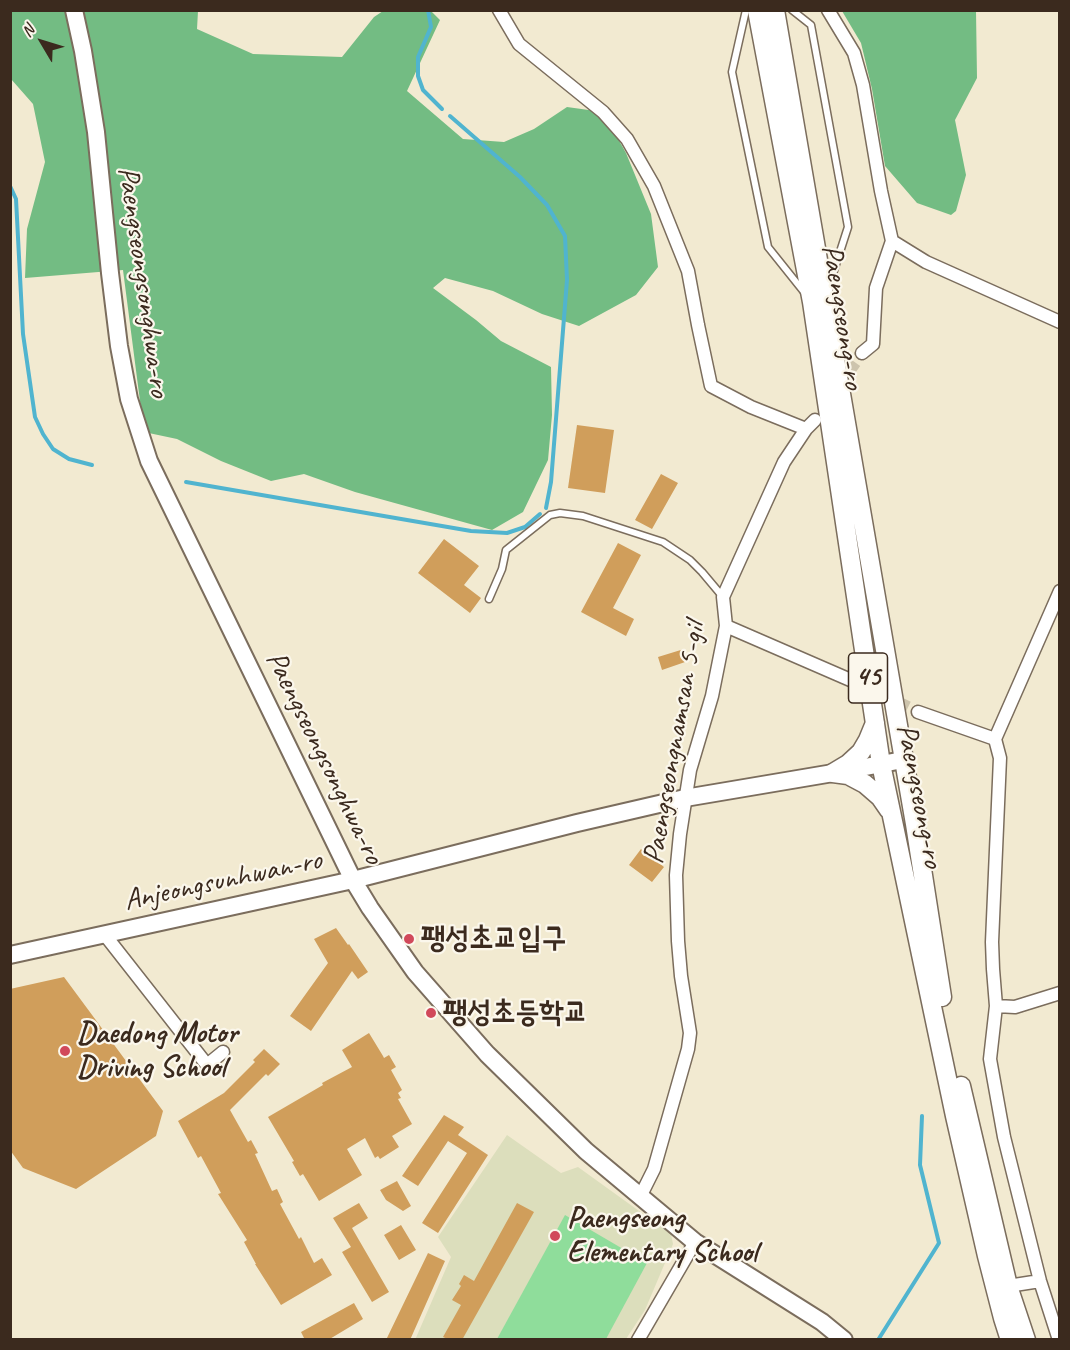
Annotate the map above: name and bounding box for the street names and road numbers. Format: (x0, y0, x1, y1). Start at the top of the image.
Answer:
street label: Paengseongsonghwa-ro (109, 165, 177, 399)
street label: Paengseong-ro (813, 242, 871, 392)
street label: Paengseongnamsan 5-gil (636, 619, 714, 867)
street label: Paengseongsonghwa-ro (257, 646, 391, 870)
road number: 45 (848, 653, 888, 703)
street label: Paengseong-ro (887, 721, 951, 871)
street label: Anjeongsunhwan-ro (121, 843, 325, 919)

